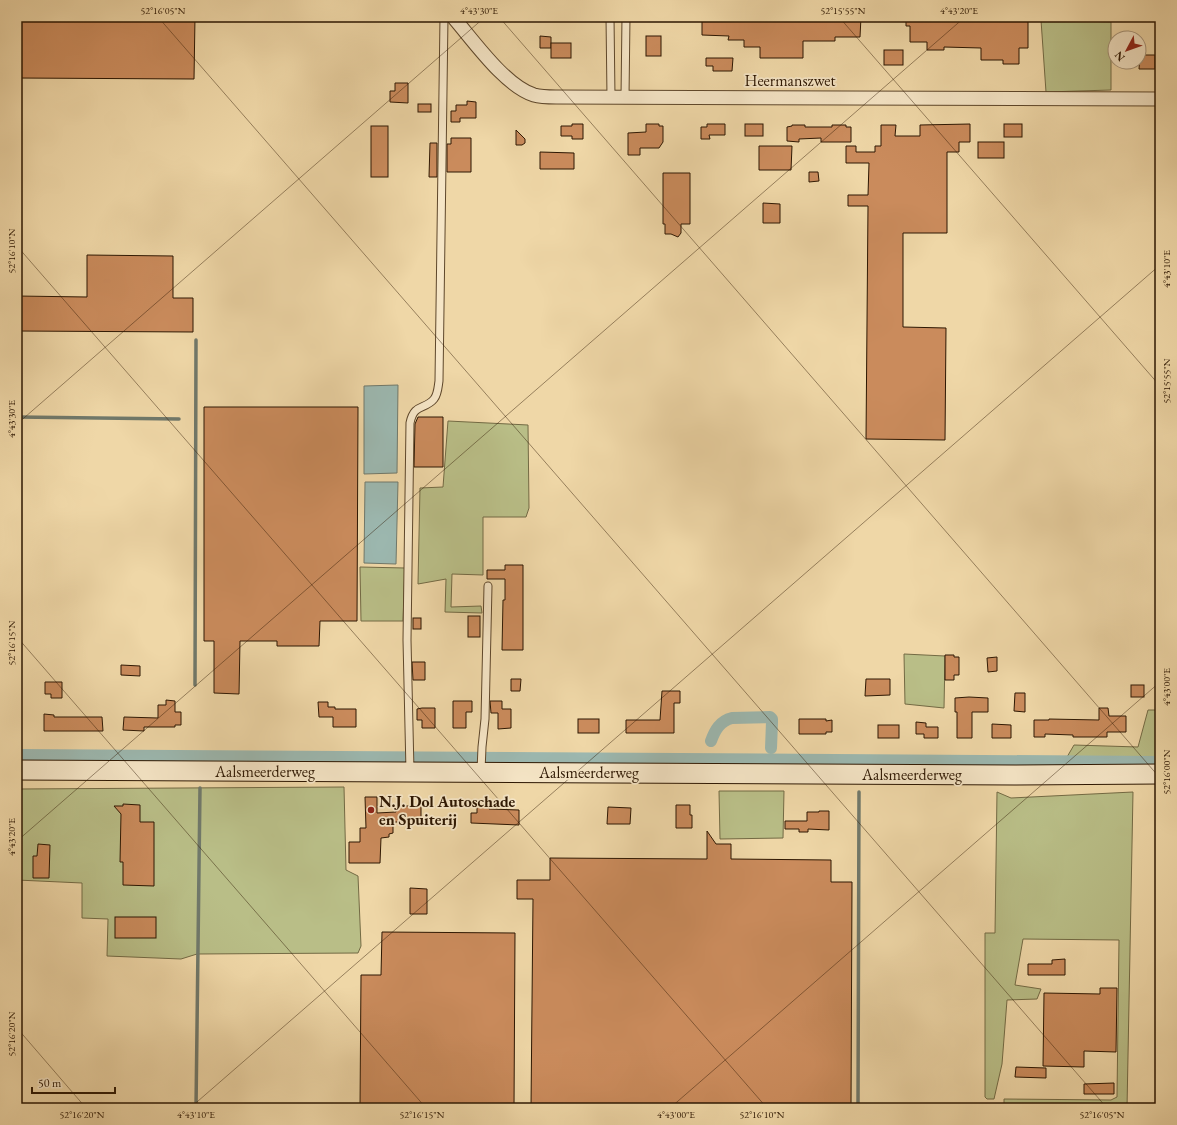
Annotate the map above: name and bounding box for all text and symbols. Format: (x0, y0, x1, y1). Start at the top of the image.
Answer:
text: 52°16'05"N (141, 4, 186, 17)
text: 4°43'30"E (460, 4, 498, 17)
text: 52°15'55"N (821, 4, 866, 17)
text: 4°43'20"E (940, 4, 978, 17)
north arrow (1107, 30, 1147, 70)
text: N (1111, 49, 1128, 65)
street label: Heermanszwet (745, 70, 835, 91)
text: 52°16'10"N (5, 228, 18, 273)
text: 4°43'10"E (1160, 250, 1173, 288)
text: 52°15'55"N (1160, 358, 1173, 403)
text: 4°43'30"E (5, 400, 18, 438)
text: 52°16'15"N (5, 620, 18, 665)
text: 4°43'00"E (1160, 668, 1173, 706)
text: 52°16'00"N (1160, 749, 1173, 794)
street label: Aalsmeerderweg (214, 761, 316, 782)
street label: Aalsmeerderweg (538, 762, 640, 783)
street label: Aalsmeerderweg (861, 764, 963, 785)
place label: N.J. Dol Autoschade en Spuiterij (379, 791, 516, 830)
marker: N.J. Dol Autoschade en Spuiterij (366, 805, 376, 815)
text: 4°43'20"E (5, 818, 18, 856)
text: 52°16'20"N (5, 1011, 18, 1056)
scale bar (32, 1069, 115, 1095)
text: 50 m (38, 1075, 62, 1091)
text: 52°16'20"N (60, 1108, 105, 1121)
text: 4°43'10"E (177, 1108, 215, 1121)
text: 52°16'15"N (400, 1108, 445, 1121)
text: 4°43'00"E (657, 1108, 695, 1121)
text: 52°16'10"N (740, 1108, 785, 1121)
text: 52°16'05"N (1080, 1108, 1125, 1121)

